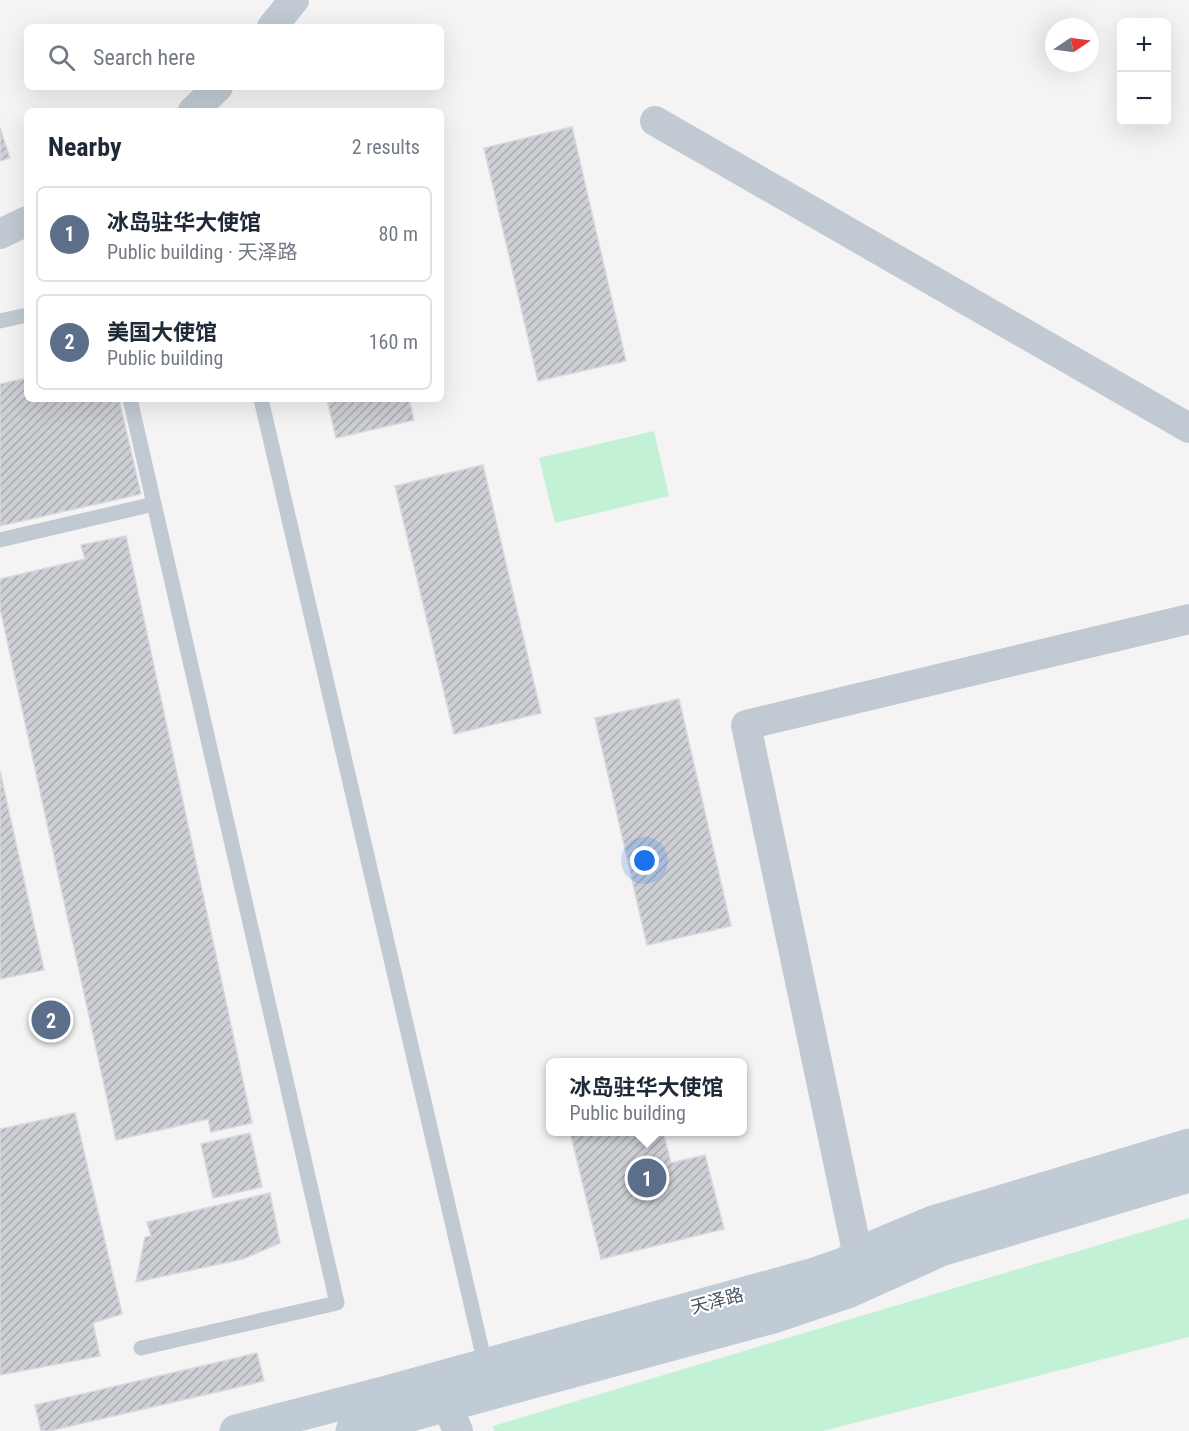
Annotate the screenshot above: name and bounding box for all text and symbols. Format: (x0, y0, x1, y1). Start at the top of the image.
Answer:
north arrow (1045, 18, 1099, 72)
map controls (1117, 18, 1171, 126)
button: + (1117, 18, 1171, 72)
search box (24, 24, 444, 90)
icon: search (45, 41, 78, 74)
text: Search here (93, 45, 195, 70)
button: − (1117, 72, 1171, 126)
text: Nearby (48, 132, 122, 162)
text: 2 results (352, 135, 420, 159)
text: 冰岛驻华大使馆 (107, 210, 261, 235)
text: 1 (64, 222, 75, 246)
text: 80 m (379, 222, 418, 246)
text: Public building · 天泽路 (107, 240, 297, 264)
text: 美国大使馆 (107, 320, 217, 345)
text: 2 (64, 330, 75, 354)
text: 160 m (369, 330, 418, 354)
text: Public building (107, 346, 223, 370)
your location (630, 846, 659, 875)
pin: 2 (32, 998, 70, 1042)
popup (546, 1058, 747, 1136)
text: 冰岛驻华大使馆 (569, 1075, 724, 1100)
text: Public building (569, 1101, 686, 1125)
pin: 1 (628, 1156, 666, 1200)
street label: 天泽路 (688, 1283, 746, 1318)

